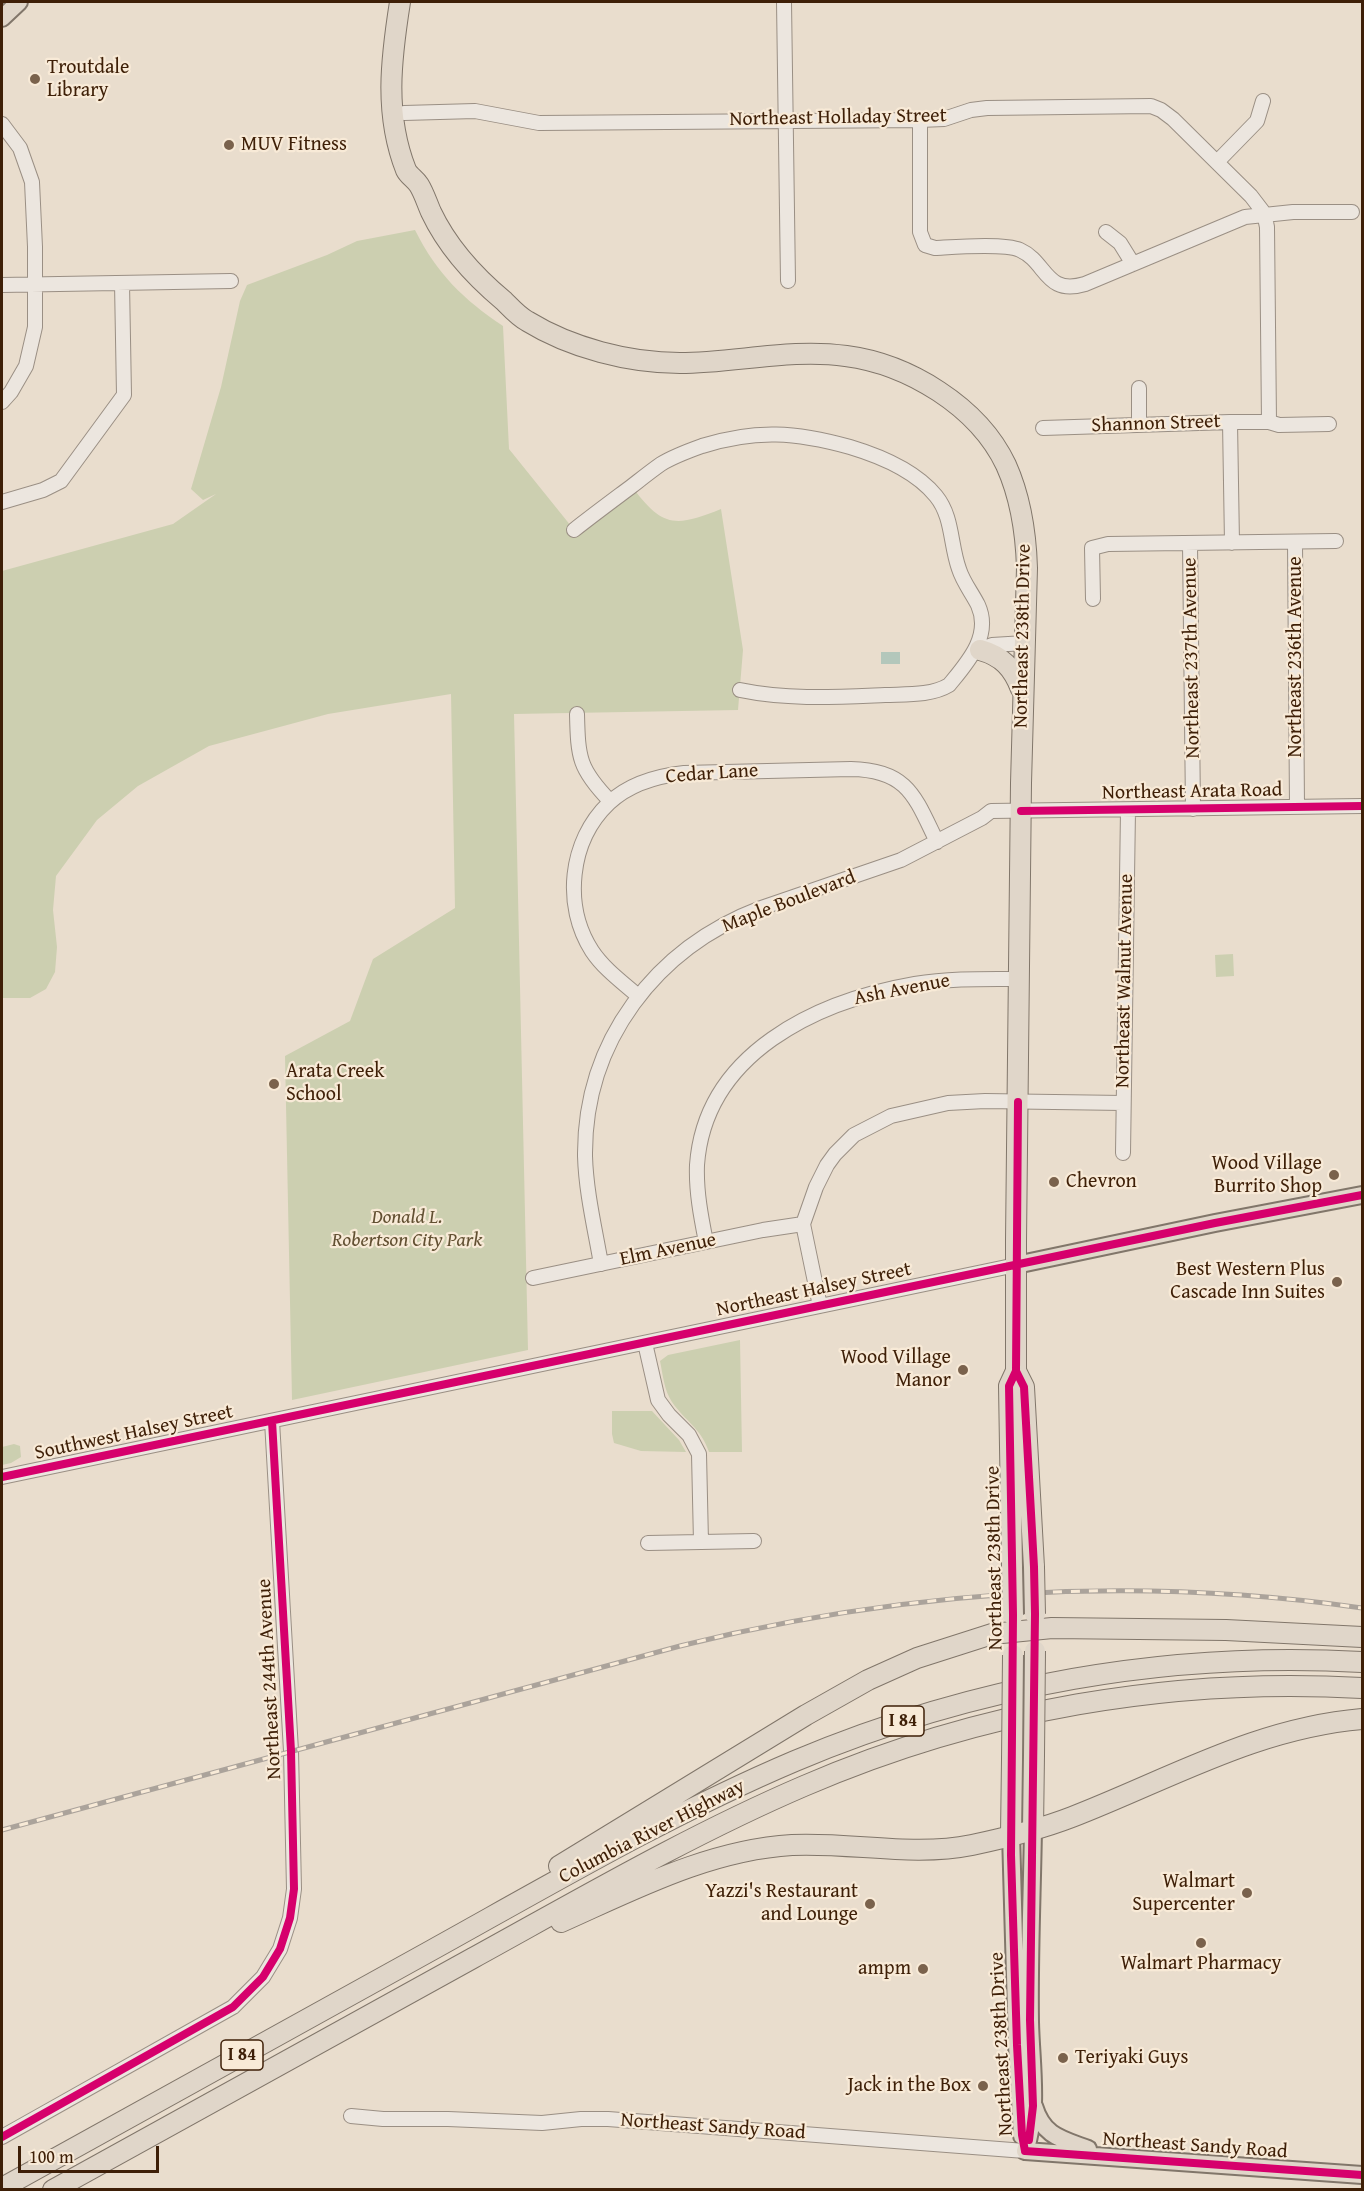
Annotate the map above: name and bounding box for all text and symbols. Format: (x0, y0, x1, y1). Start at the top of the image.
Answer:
place label: Troutdale Library (47, 56, 129, 103)
marker: Troutdale Library (28, 72, 42, 86)
street label: Northeast Holladay Street (729, 104, 947, 132)
place label: MUV Fitness (241, 133, 347, 157)
marker: MUV Fitness (222, 138, 236, 152)
street label: Shannon Street (1091, 410, 1221, 438)
street label: Northeast 238th Drive (1009, 544, 1037, 728)
street label: Northeast 236th Avenue (1284, 556, 1308, 758)
street label: Northeast 237th Avenue (1178, 557, 1206, 759)
street label: Cedar Lane (665, 759, 759, 789)
street label: Northeast Arata Road (1102, 778, 1282, 806)
street label: Maple Boulevard (719, 866, 859, 938)
street label: Northeast Walnut Avenue (1111, 874, 1139, 1088)
street label: Ash Avenue (852, 969, 952, 1011)
place label: Arata Creek School (286, 1060, 384, 1107)
marker: Arata Creek School (267, 1077, 281, 1091)
place label: Wood Village Burrito Shop (1212, 1152, 1322, 1199)
marker: Wood Village Burrito Shop (1327, 1168, 1341, 1182)
place label: Chevron (1066, 1170, 1137, 1194)
marker: Chevron (1047, 1175, 1061, 1189)
park label: Donald L. Robertson City Park (332, 1206, 482, 1253)
street label: Elm Avenue (618, 1228, 718, 1272)
street label: Northeast Halsey Street (714, 1258, 914, 1322)
place label: Best Western Plus Cascade Inn Suites (1170, 1258, 1325, 1305)
marker: Best Western Plus Cascade Inn Suites (1330, 1275, 1344, 1289)
place label: Wood Village Manor (841, 1346, 951, 1393)
marker: Wood Village Manor (956, 1363, 970, 1377)
street label: Southwest Halsey Street (33, 1400, 235, 1466)
street label: Northeast 238th Drive (981, 1466, 1009, 1650)
street label: Northeast 244th Avenue (253, 1578, 287, 1780)
road number: I 84 (882, 1706, 924, 1736)
street label: Columbia River Highway (555, 1775, 749, 1889)
place label: Walmart Supercenter (1132, 1870, 1235, 1917)
place label: Yazzi's Restaurant and Lounge (705, 1880, 858, 1927)
marker: Walmart Supercenter (1240, 1886, 1254, 1900)
marker: Yazzi's Restaurant and Lounge (863, 1897, 877, 1911)
marker: Walmart Pharmacy (1194, 1936, 1208, 1950)
street label: Northeast 238th Drive (985, 1951, 1019, 2137)
place label: Walmart Pharmacy (1120, 1952, 1282, 1976)
place label: ampm (858, 1957, 911, 1981)
marker: ampm (916, 1962, 930, 1976)
road number: I 84 (221, 2040, 263, 2070)
place label: Teriyaki Guys (1075, 2046, 1188, 2070)
marker: Teriyaki Guys (1056, 2051, 1070, 2065)
place label: Jack in the Box (847, 2074, 971, 2098)
marker: Jack in the Box (976, 2079, 990, 2093)
street label: Northeast Sandy Road (620, 2109, 806, 2145)
street label: Northeast Sandy Road (1102, 2128, 1288, 2164)
scale bar (21, 2134, 162, 2172)
text: 100 m (29, 2143, 74, 2170)

